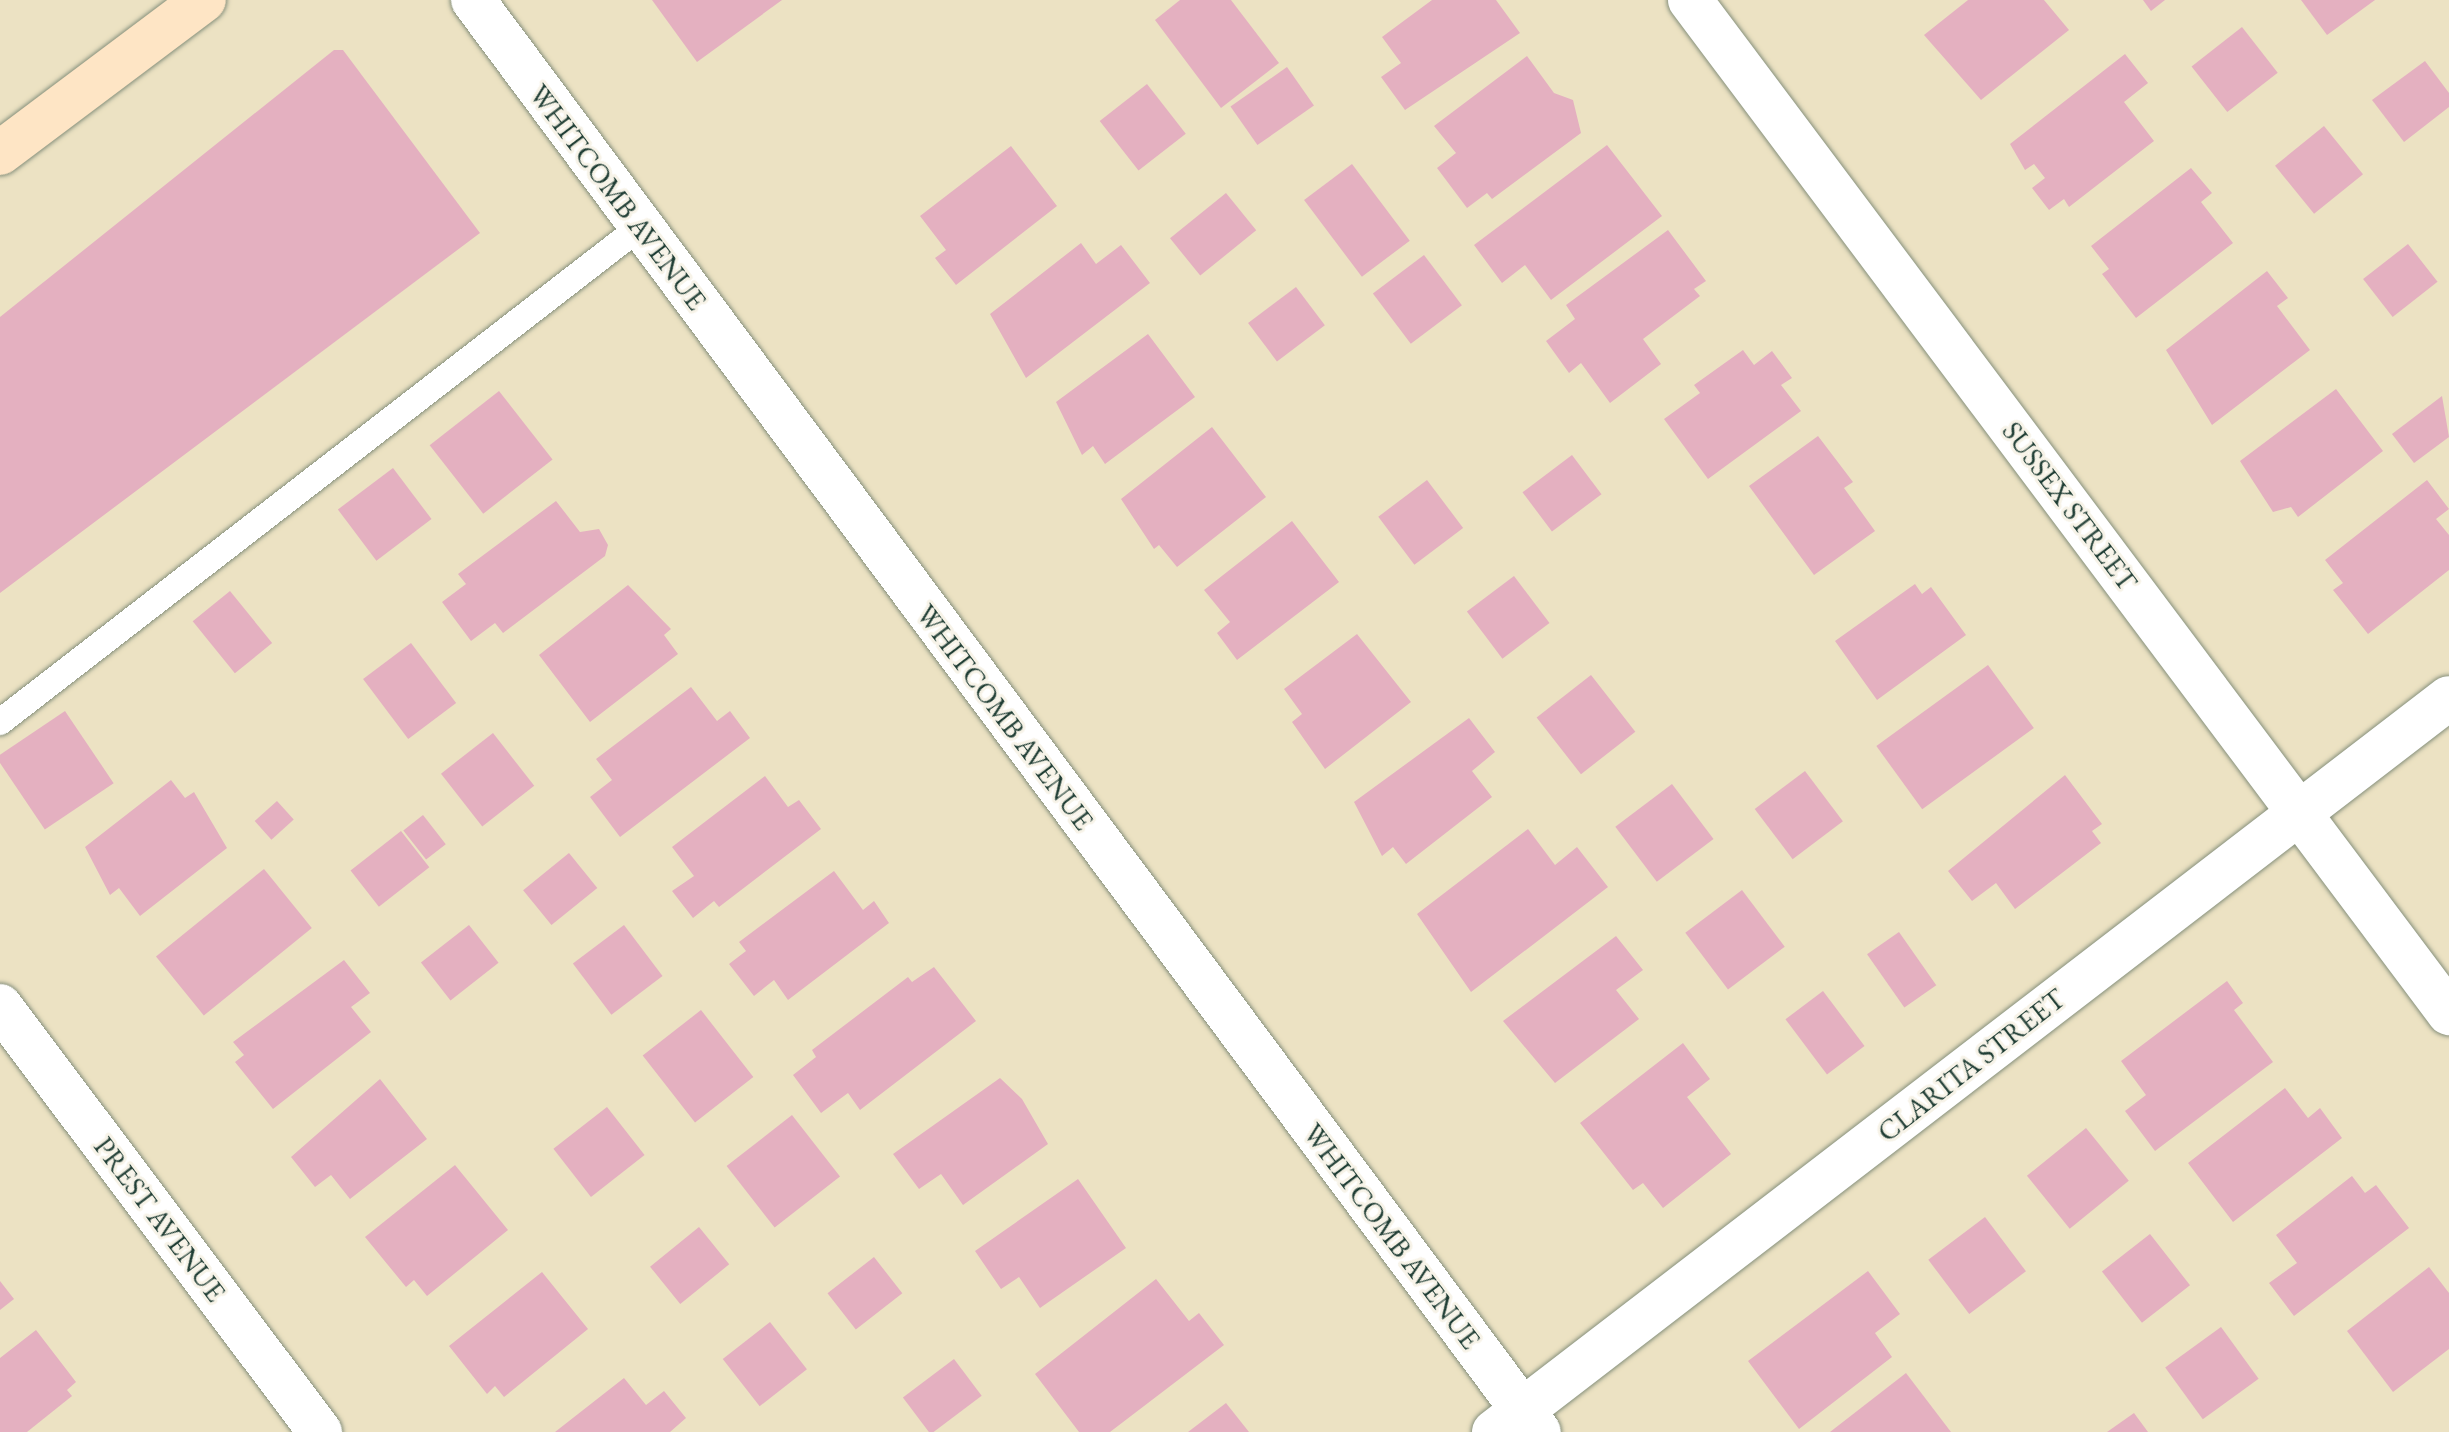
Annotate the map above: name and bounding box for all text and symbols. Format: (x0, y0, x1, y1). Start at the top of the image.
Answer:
street label: WHITCOMB AVENUE (522, 78, 714, 316)
street label: SUSSEX STREET (1995, 415, 2145, 597)
street label: WHITCOMB AVENUE (909, 598, 1101, 836)
street label: CLARITA STREET (1871, 981, 2071, 1149)
street label: WHITCOMB AVENUE (1296, 1117, 1488, 1355)
street label: PREST AVENUE (87, 1130, 233, 1308)

